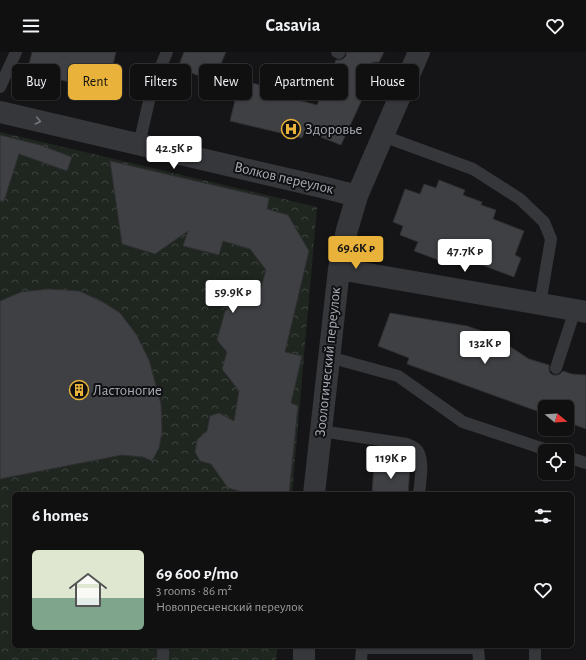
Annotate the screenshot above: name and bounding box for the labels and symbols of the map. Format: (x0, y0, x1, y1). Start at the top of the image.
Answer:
one-way arrow (35, 117, 41, 125)
hospital icon: Здоровье (280, 118, 302, 140)
place label: Здоровье (305, 122, 362, 137)
pin: 42.5K ₽ (137, 136, 211, 170)
street label: Волков переулок (233, 159, 335, 197)
pin: 69.6K ₽ (319, 236, 393, 270)
pin: 47.7K ₽ (428, 239, 502, 273)
pin: 59.9K ₽ (196, 280, 270, 314)
street label: Зоологический переулок (313, 286, 343, 438)
pin: 132K ₽ (452, 331, 518, 365)
building icon: Ластоногие (68, 379, 90, 401)
place label: Ластоногие (93, 383, 162, 398)
north arrow (538, 400, 574, 436)
pin: 119K ₽ (358, 446, 424, 480)

